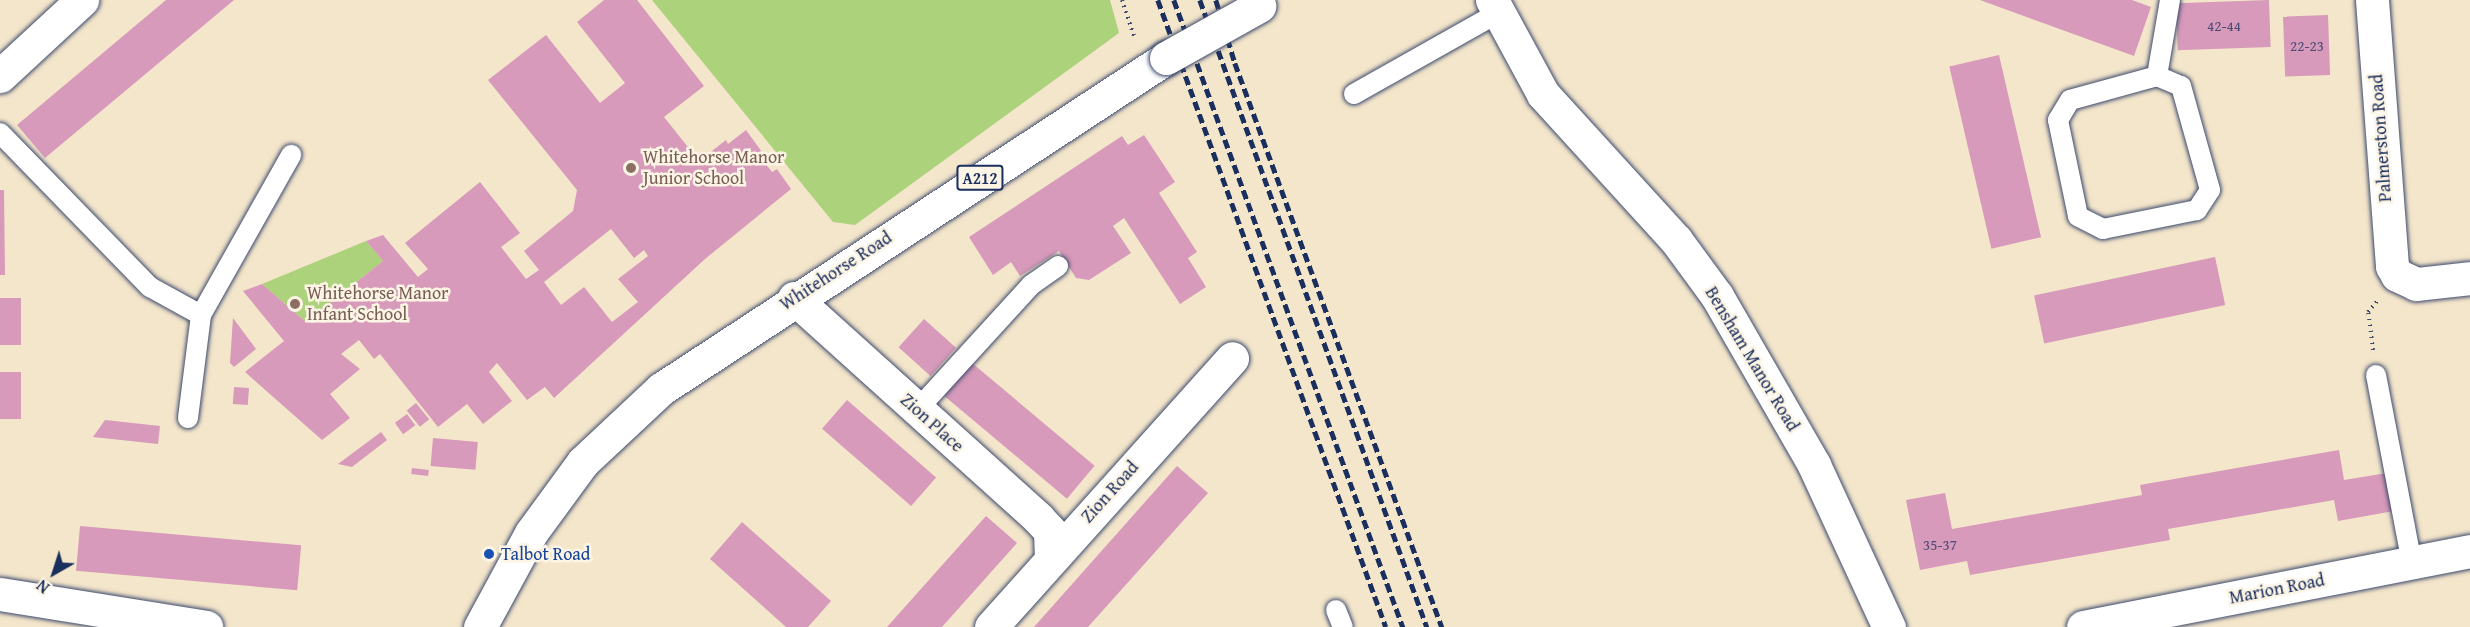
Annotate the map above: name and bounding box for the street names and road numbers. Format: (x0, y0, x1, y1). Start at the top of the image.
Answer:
street label: Palmerston Road (2366, 73, 2396, 203)
road number: A212 (956, 165, 1004, 191)
street label: Whitehorse Road (776, 227, 896, 315)
street label: Bensham Manor Road (1700, 283, 1804, 435)
street label: Zion Place (896, 389, 968, 457)
street label: Zion Road (1077, 457, 1143, 527)
street label: Marion Road (2228, 569, 2326, 609)

